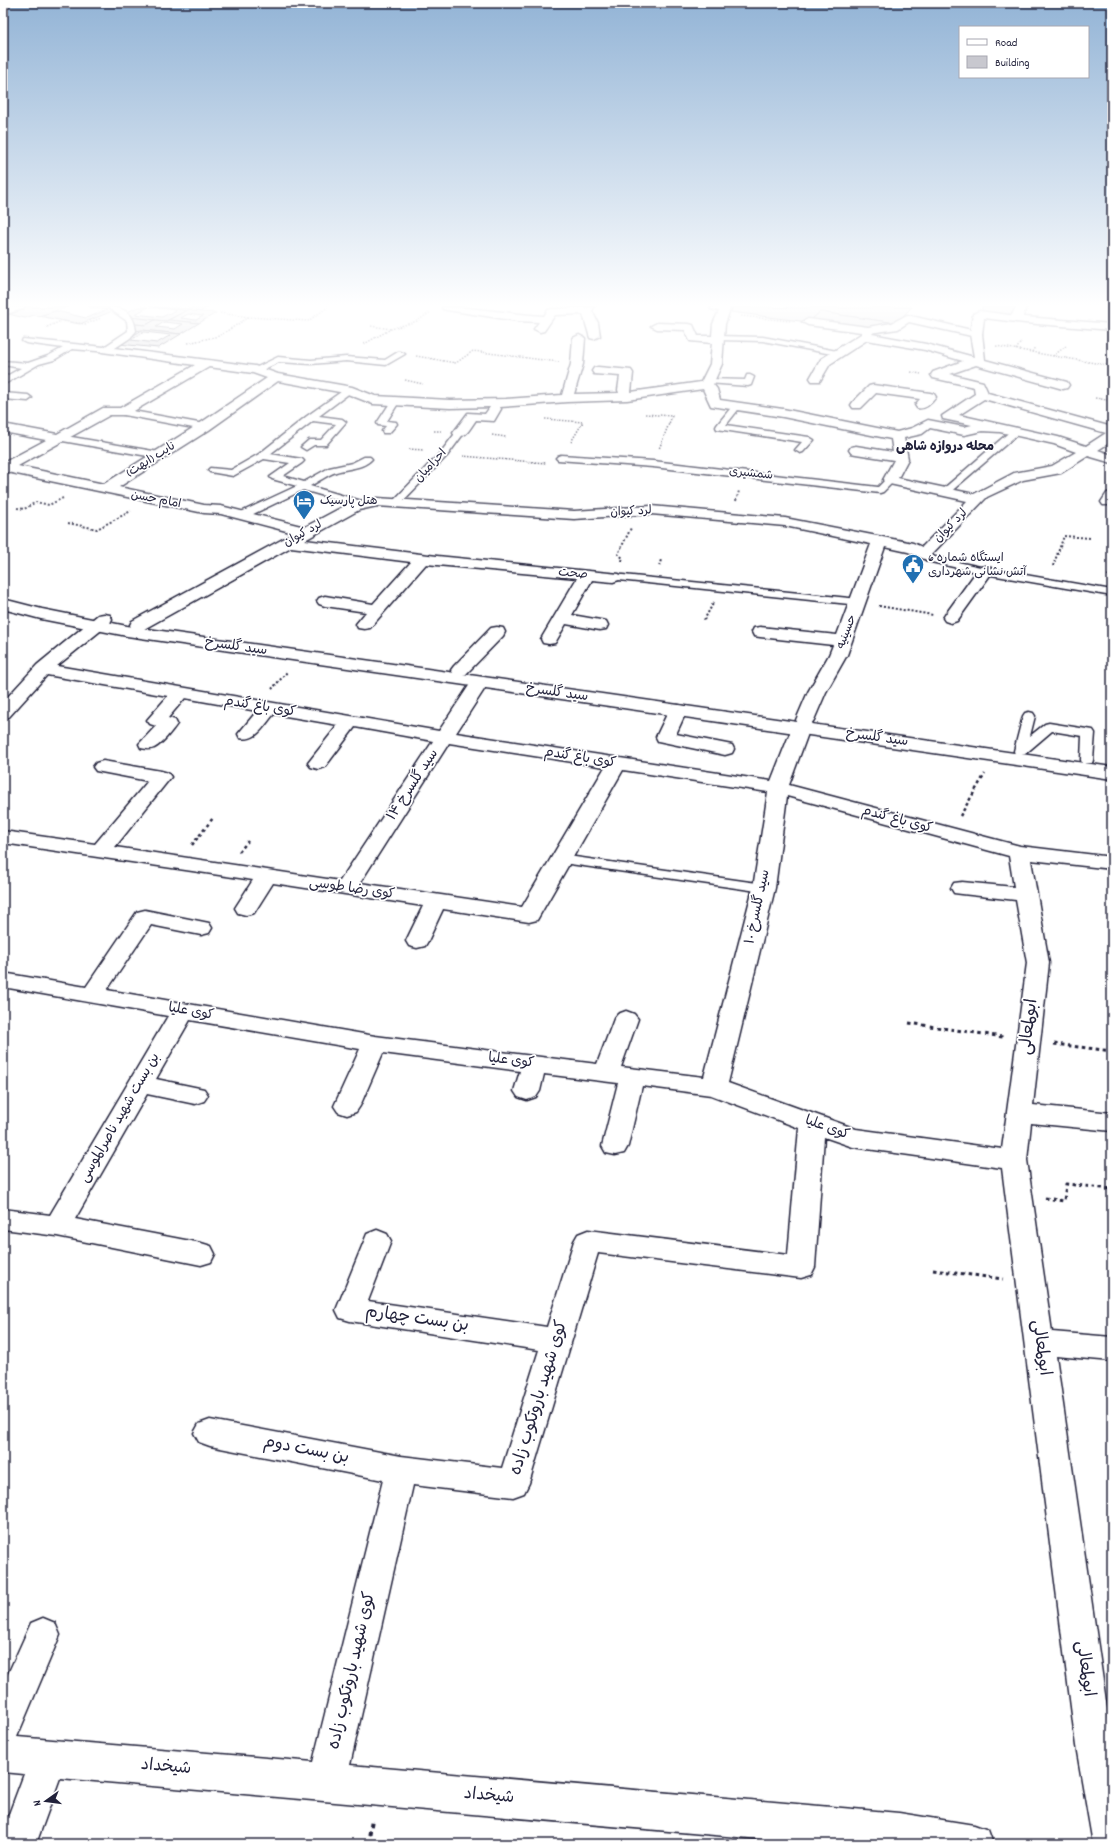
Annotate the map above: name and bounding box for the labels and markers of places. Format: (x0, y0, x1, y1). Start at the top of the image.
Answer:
hotel icon: هتل پارسیک (291, 488, 317, 521)
place label: هتل پارسیک (320, 493, 378, 510)
place label: ایستگاه شماره 6 آتش نشانی شهرداری (928, 550, 1027, 581)
public building icon: ایستگاه شماره 6 آتش نشانی شهرداری (900, 552, 926, 585)

